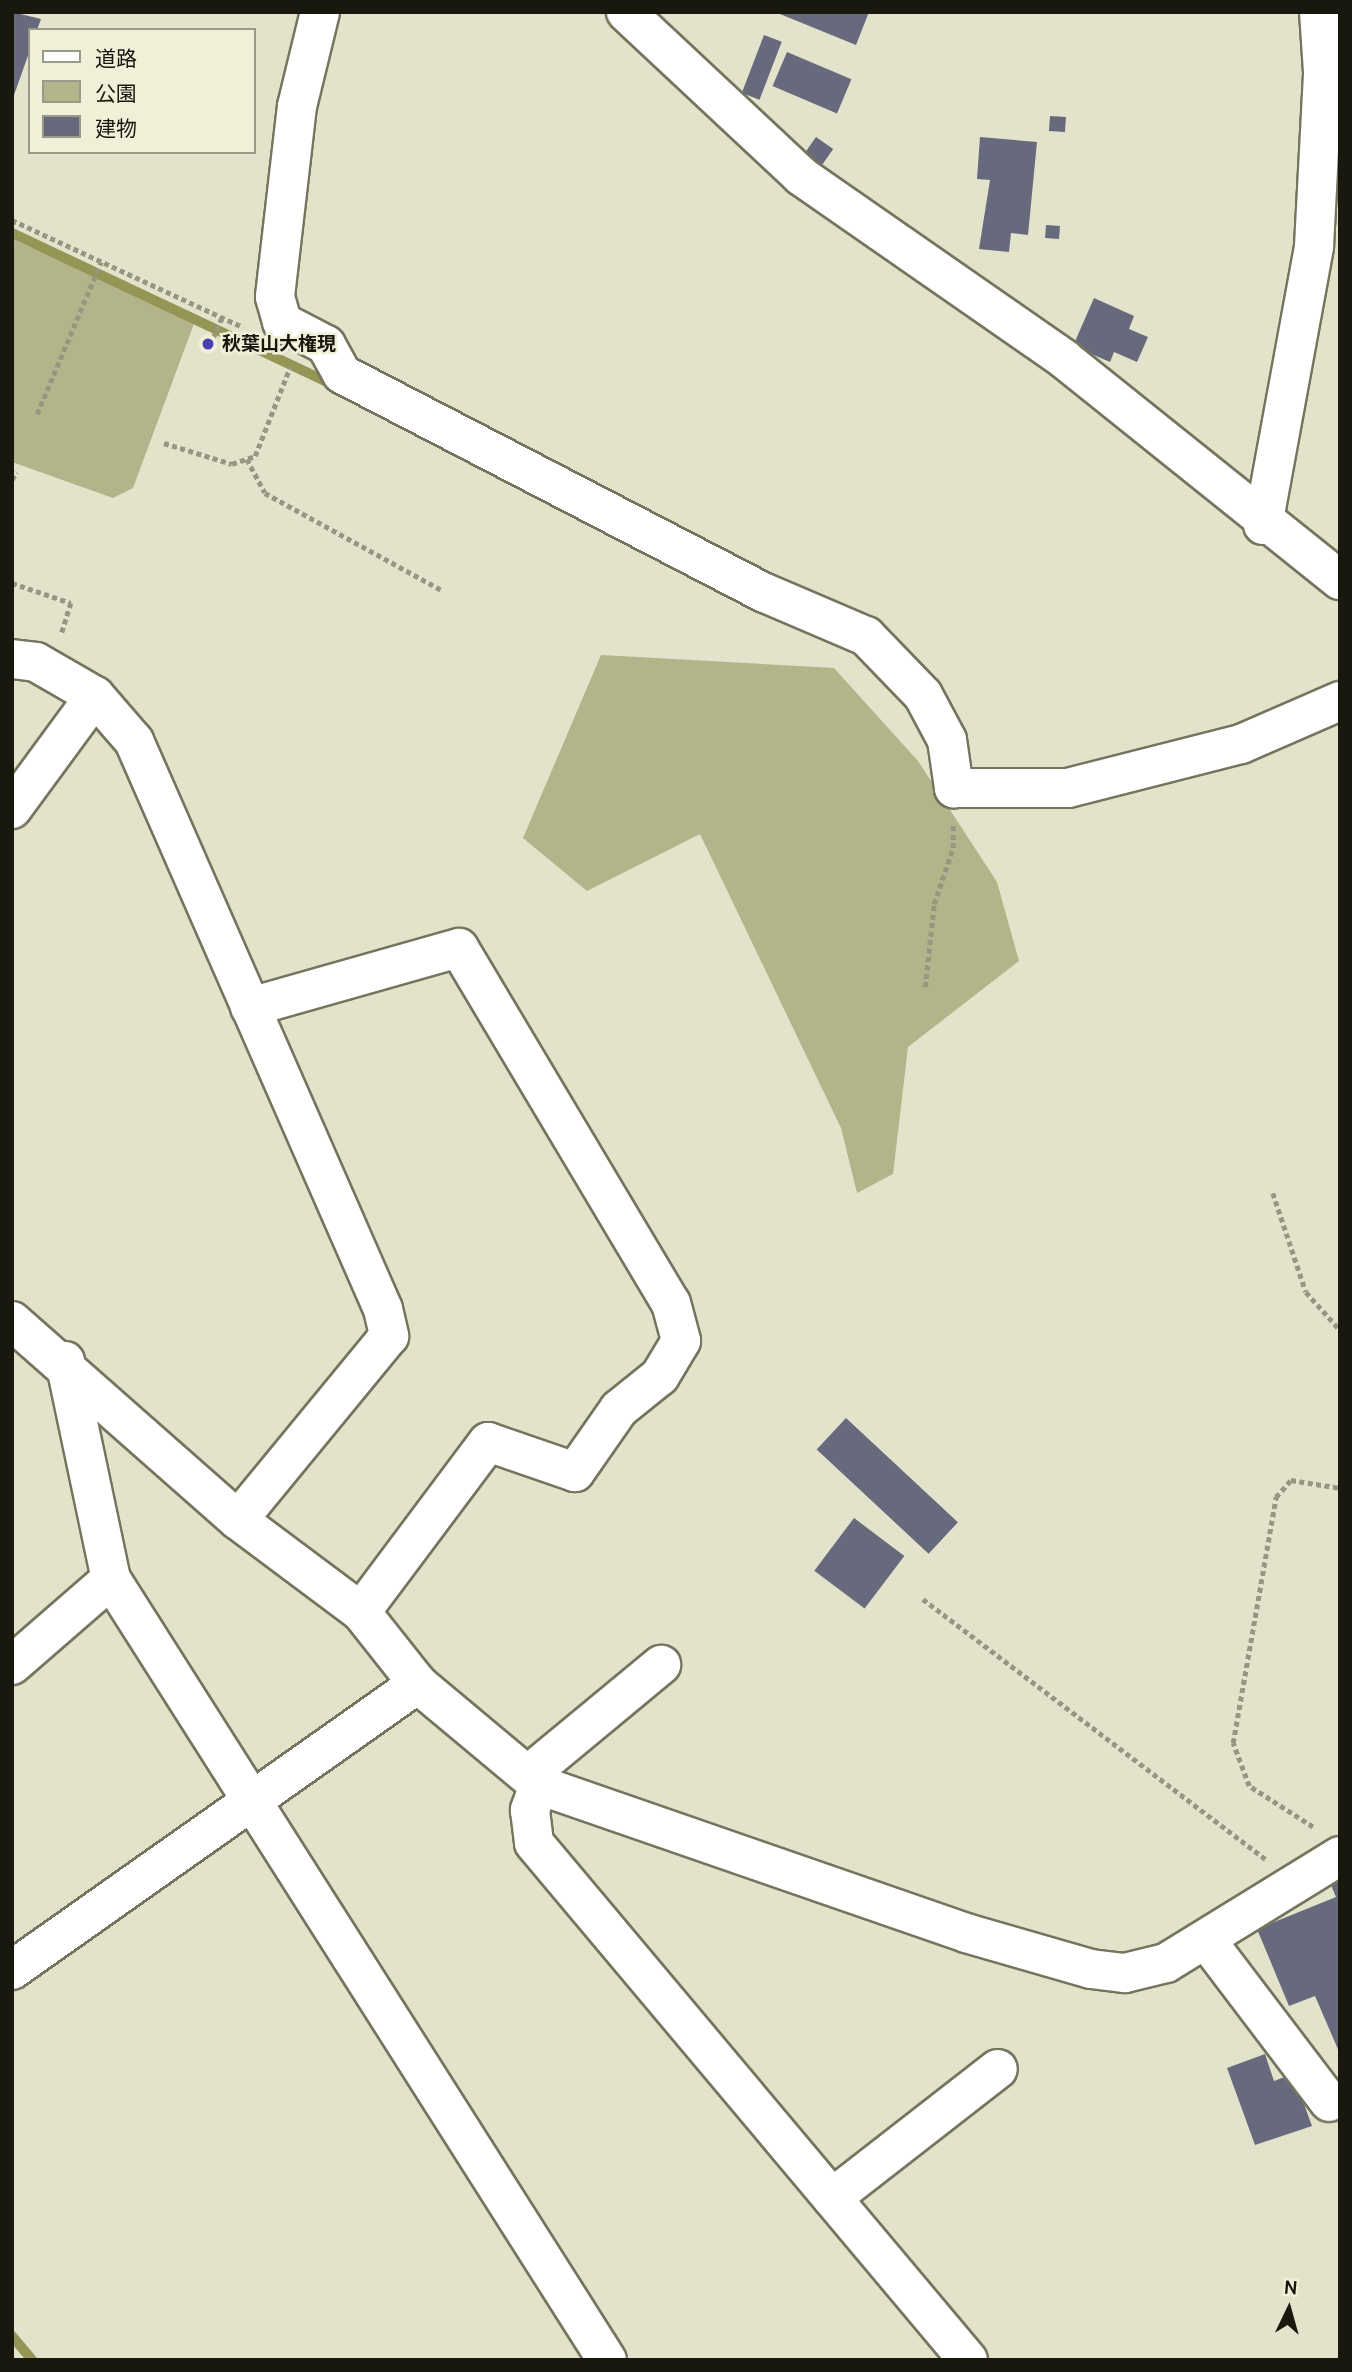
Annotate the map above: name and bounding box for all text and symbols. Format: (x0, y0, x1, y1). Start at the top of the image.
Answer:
legend (28, 28, 256, 154)
text: 道路 (95, 46, 137, 71)
text: 公園 (95, 81, 137, 106)
text: 建物 (95, 116, 137, 141)
place label: 秋葉山大権現 (222, 333, 336, 355)
marker: 秋葉山大権現 (200, 336, 216, 352)
north arrow (1254, 2274, 1324, 2344)
text: N (1283, 2276, 1299, 2300)

